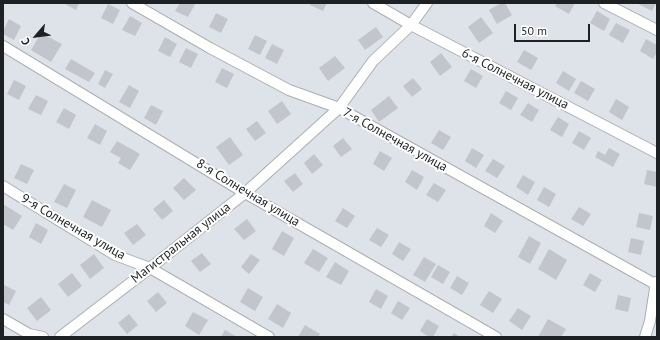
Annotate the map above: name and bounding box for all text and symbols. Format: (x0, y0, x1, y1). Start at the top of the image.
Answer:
north arrow (16, 16, 56, 56)
scale bar (516, 16, 592, 42)
text: 50 m (521, 23, 547, 38)
text: С (18, 36, 33, 48)
street label: 6-я Солнечная улица (459, 45, 571, 113)
street label: 7-я Солнечная улица (340, 105, 450, 175)
street label: 8-я Солнечная улица (193, 156, 303, 230)
street label: 9-я Солнечная улица (18, 191, 128, 263)
street label: Магистральная улица (128, 199, 234, 287)

